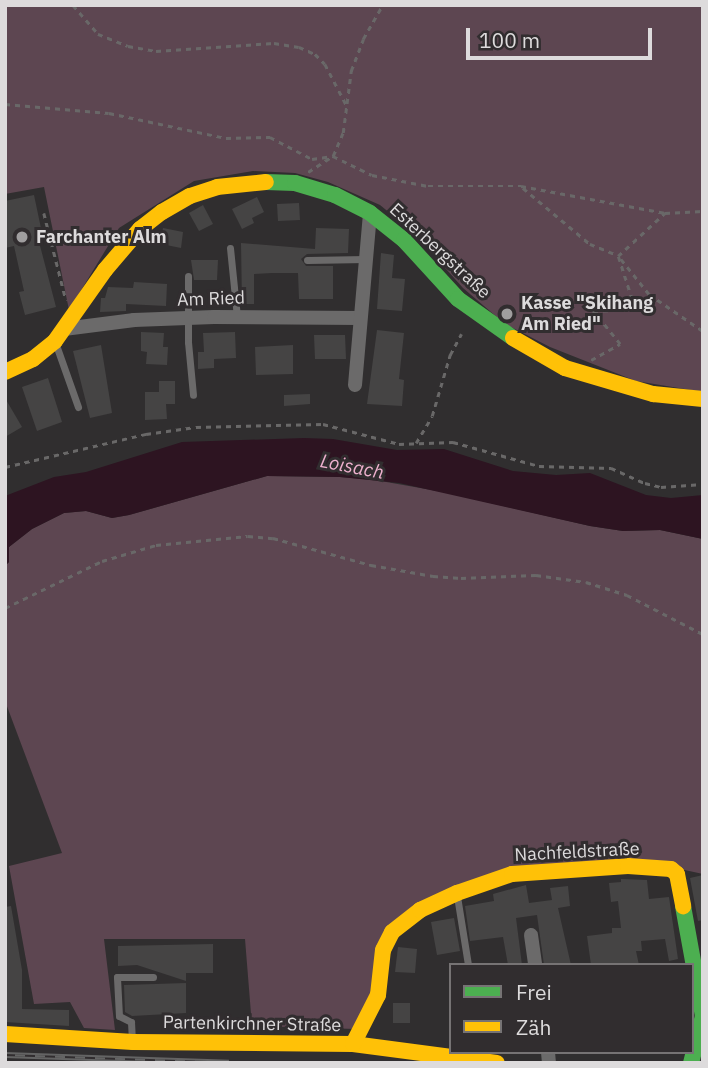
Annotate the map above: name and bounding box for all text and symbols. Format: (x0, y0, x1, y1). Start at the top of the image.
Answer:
scale bar (470, 14, 656, 58)
text: 100 m (479, 26, 540, 54)
street label: Esterbergstraße (385, 199, 495, 303)
place label: Farchanter Alm (36, 226, 167, 248)
marker: Farchanter Alm (14, 229, 30, 245)
street label: Am Ried (177, 287, 245, 311)
place label: Kasse "Skihang Am Ried" (521, 293, 653, 336)
marker: Kasse "Skihang Am Ried" (499, 306, 515, 322)
water label: Loisach (318, 450, 386, 484)
street label: Nachfeldstraße (514, 838, 640, 866)
legend (449, 963, 694, 1054)
text: Frei (516, 978, 552, 1006)
street label: Partenkirchner Straße (163, 1012, 341, 1036)
text: Zäh (516, 1013, 551, 1041)

